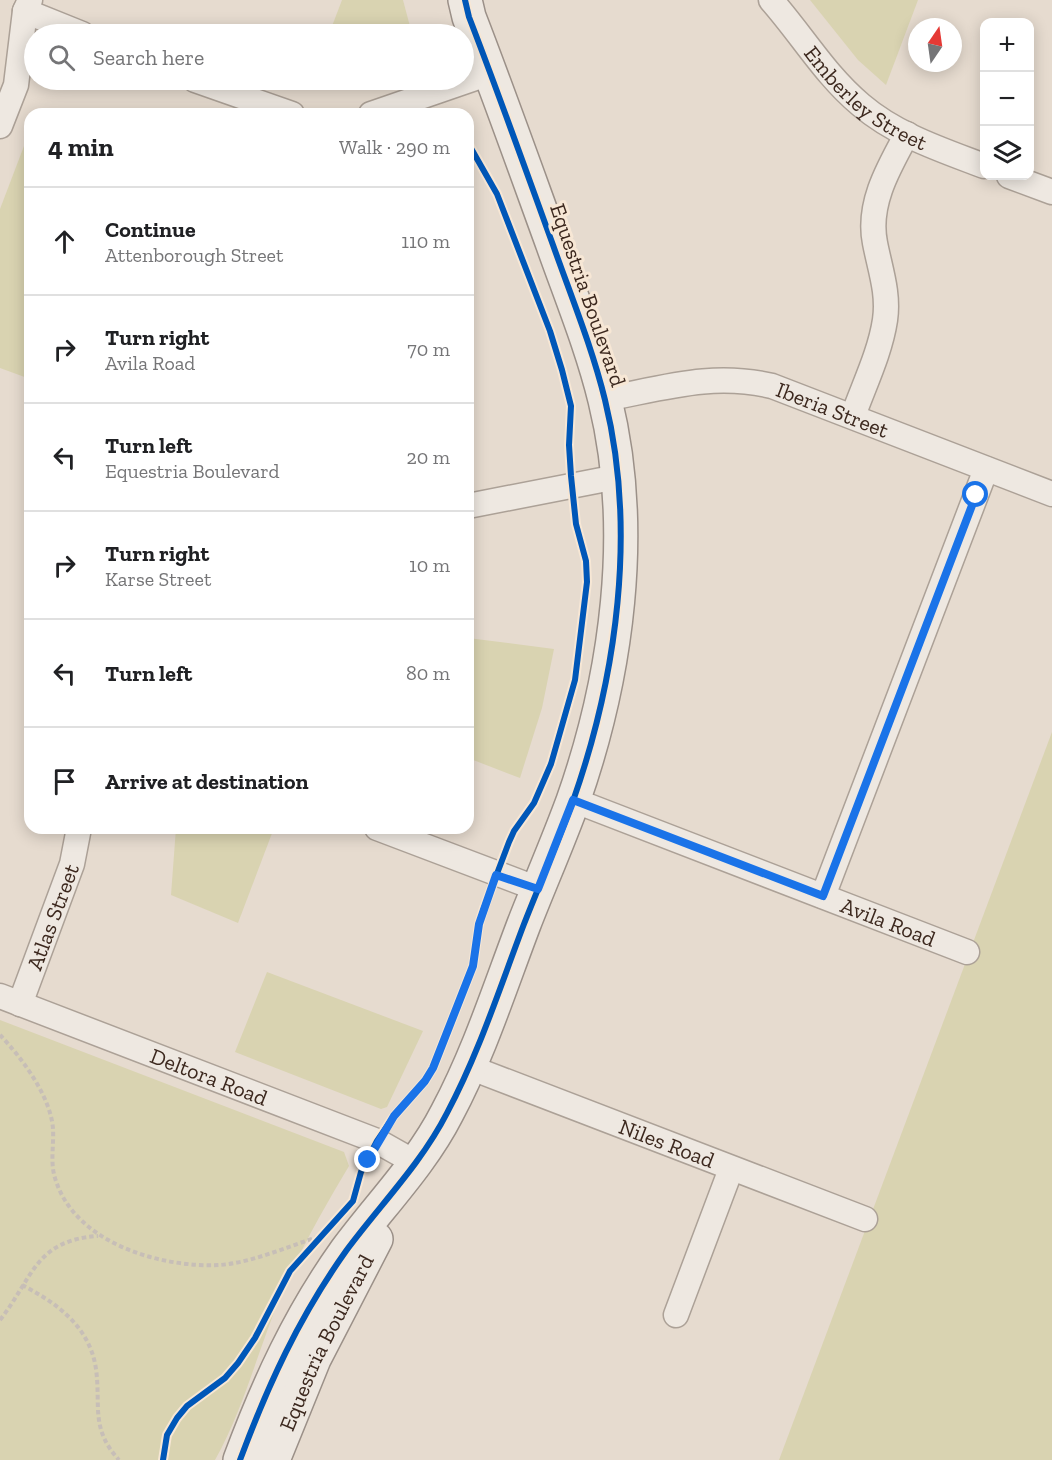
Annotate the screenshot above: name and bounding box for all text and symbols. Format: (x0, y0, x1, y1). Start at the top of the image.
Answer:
north arrow (908, 18, 962, 72)
map controls (980, 18, 1034, 180)
button: + (980, 18, 1034, 72)
search box (24, 24, 474, 90)
street label: Emberley Street (799, 40, 932, 156)
icon: search (45, 41, 78, 74)
text: Search here (93, 44, 204, 71)
button: − (980, 72, 1034, 126)
button: layers (980, 126, 1034, 180)
text: 4 min (48, 131, 114, 163)
text: Walk · 290 m (339, 135, 450, 159)
street label: Equestria Boulevard (544, 200, 632, 390)
text: Continue (105, 216, 196, 243)
icon: ahead (48, 225, 81, 258)
text: 110 m (401, 229, 450, 253)
text: Attenborough Street (105, 243, 283, 267)
text: Turn right (105, 324, 209, 351)
icon: right (48, 333, 81, 366)
text: 70 m (407, 337, 450, 361)
text: Avila Road (105, 351, 195, 375)
street label: Iberia Street (773, 376, 893, 444)
text: Turn left (105, 432, 192, 459)
icon: left (48, 441, 81, 474)
text: 20 m (406, 445, 450, 469)
text: Equestria Boulevard (105, 459, 280, 483)
route start (962, 481, 988, 507)
text: Turn right (105, 540, 209, 567)
icon: right (48, 549, 81, 582)
text: 10 m (409, 553, 450, 577)
text: Karse Street (105, 567, 211, 591)
icon: left (48, 657, 81, 690)
text: Turn left (105, 660, 192, 687)
text: 80 m (406, 661, 450, 685)
icon: arrive (48, 765, 81, 798)
text: Arrive at destination (105, 768, 308, 795)
street label: Atlas Street (20, 859, 85, 974)
street label: Avila Road (837, 891, 940, 952)
street label: Deltora Road (147, 1042, 272, 1111)
street label: Niles Road (615, 1112, 719, 1174)
route end (354, 1146, 380, 1172)
street label: Equestria Boulevard (273, 1250, 379, 1435)

